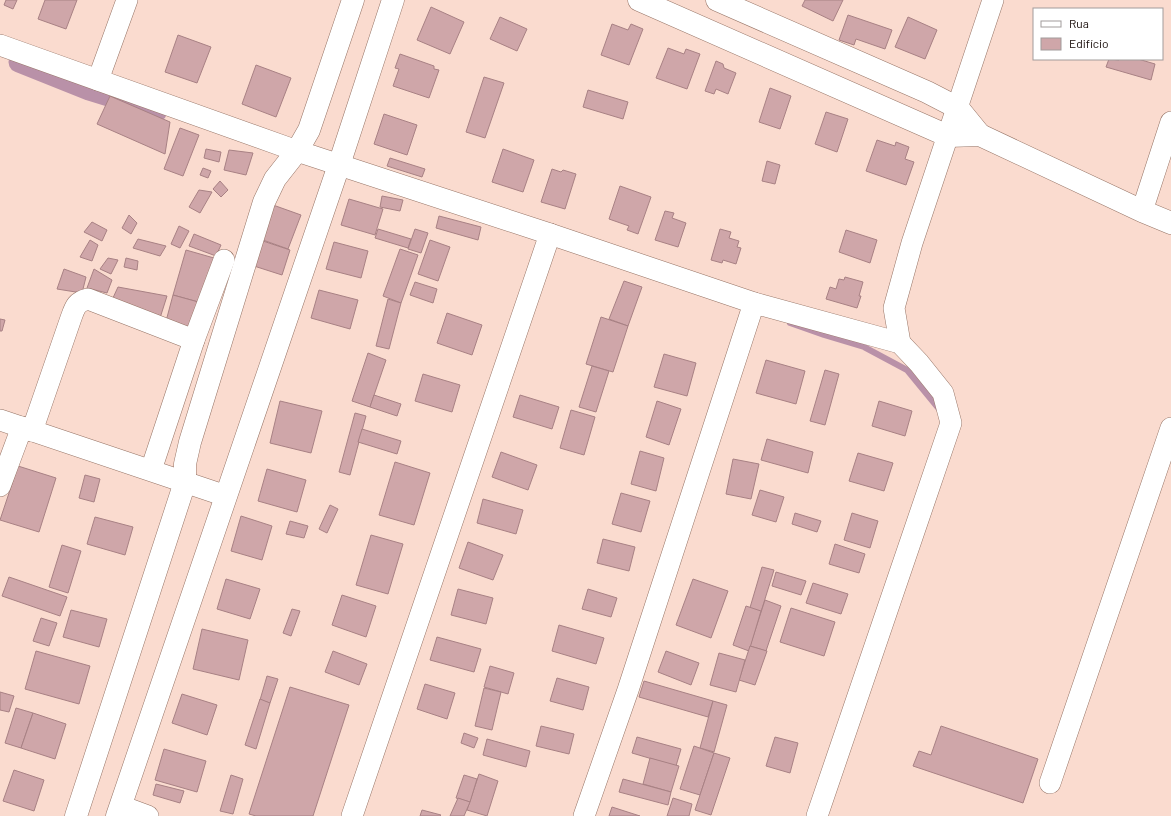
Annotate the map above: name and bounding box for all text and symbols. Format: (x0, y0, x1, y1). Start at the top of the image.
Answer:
legend (1033, 8, 1163, 60)
text: Rua (1069, 16, 1089, 30)
text: Edifício (1069, 36, 1109, 50)

